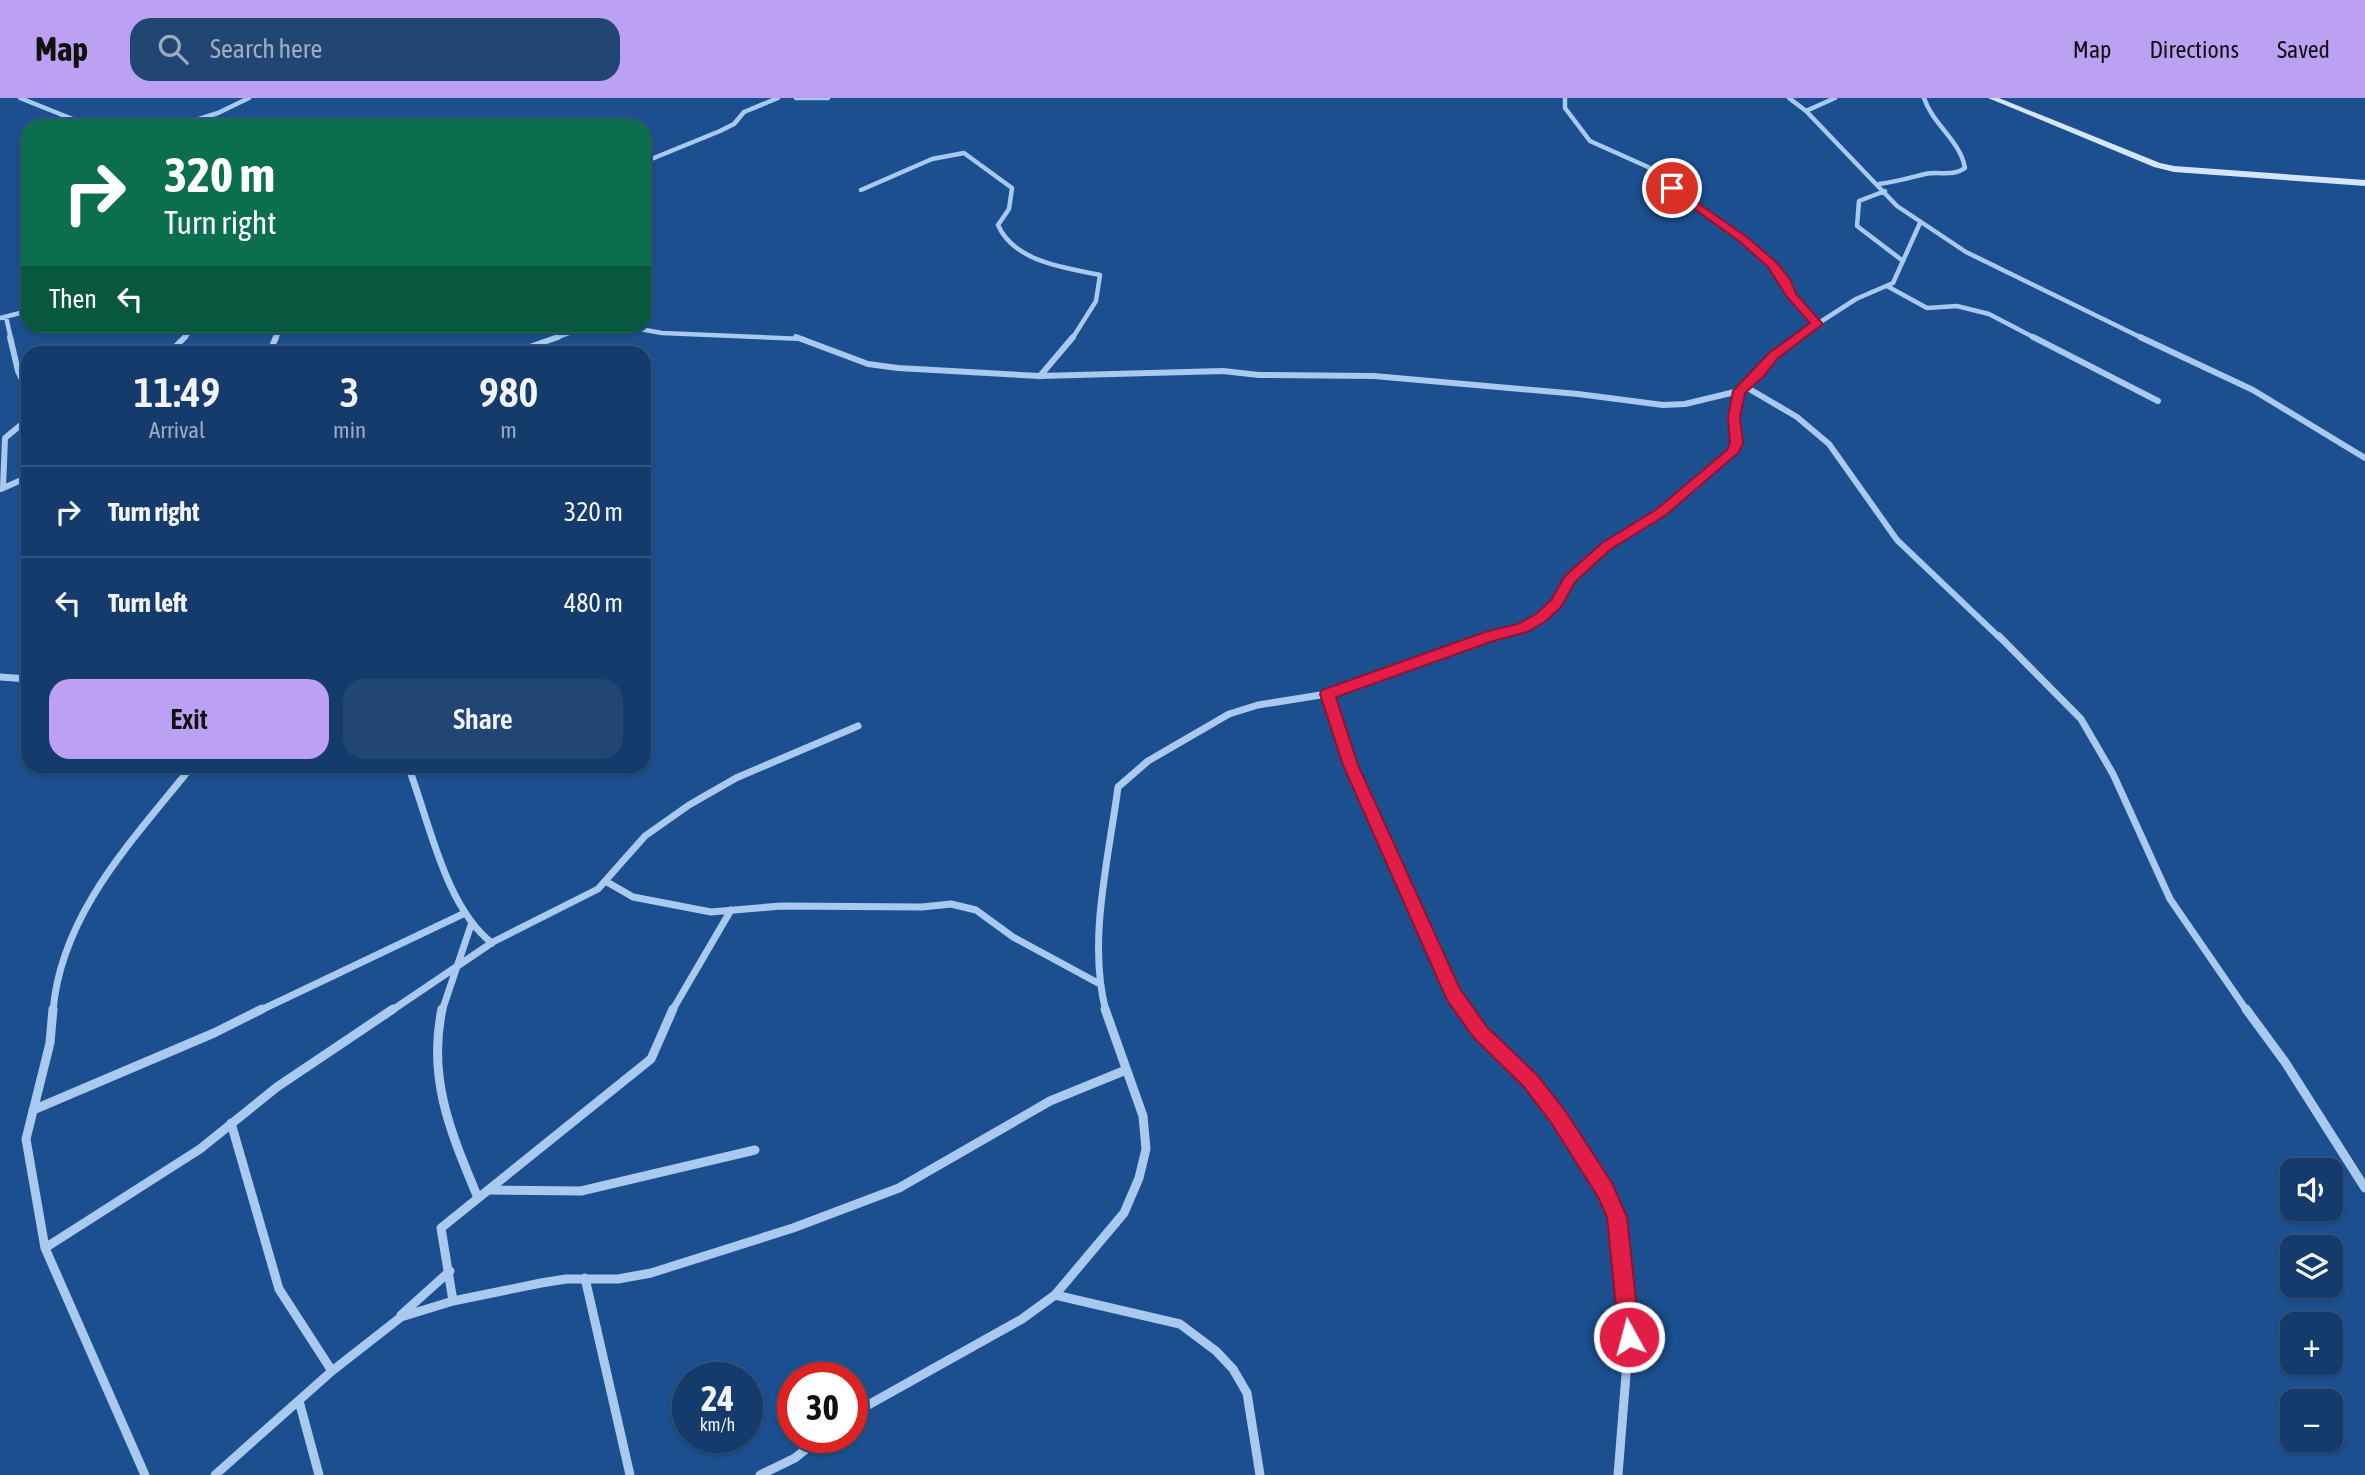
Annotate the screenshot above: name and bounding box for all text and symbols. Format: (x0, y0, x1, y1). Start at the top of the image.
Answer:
search box (130, 18, 620, 81)
text: Map (35, 30, 88, 68)
icon: search (154, 30, 192, 68)
text: Search here (210, 34, 322, 64)
text: Map (2073, 36, 2111, 63)
text: Directions (2149, 36, 2239, 63)
text: Saved (2277, 36, 2330, 63)
text: 320 m (164, 146, 275, 202)
icon: right (49, 147, 140, 238)
pin (1642, 158, 1702, 218)
icon: arrive (1653, 169, 1691, 207)
text: Turn right (164, 204, 277, 241)
icon: left (111, 280, 149, 318)
text: Then (49, 284, 97, 314)
text: 11:49 (134, 368, 220, 416)
text: 3 (340, 368, 359, 416)
text: 980 (479, 368, 538, 416)
text: Arrival (149, 417, 205, 443)
text: min (333, 417, 366, 443)
text: m (500, 417, 517, 443)
icon: right (49, 493, 87, 531)
text: Turn right (108, 497, 199, 527)
text: 320 m (564, 497, 623, 527)
icon: left (49, 584, 87, 622)
text: Turn left (108, 588, 188, 618)
text: 480 m (564, 588, 623, 618)
button: Exit (49, 679, 329, 759)
button: Share (343, 679, 623, 759)
map controls (2280, 1158, 2343, 1452)
button: sound (2280, 1158, 2343, 1221)
button: layers (2280, 1235, 2343, 1298)
position arrow (1592, 1300, 1666, 1374)
button: + (2280, 1312, 2343, 1375)
speed limit sign: 30 (777, 1362, 868, 1453)
text: 24 (701, 1378, 734, 1418)
button: − (2280, 1389, 2343, 1452)
text: km/h (700, 1414, 735, 1435)

